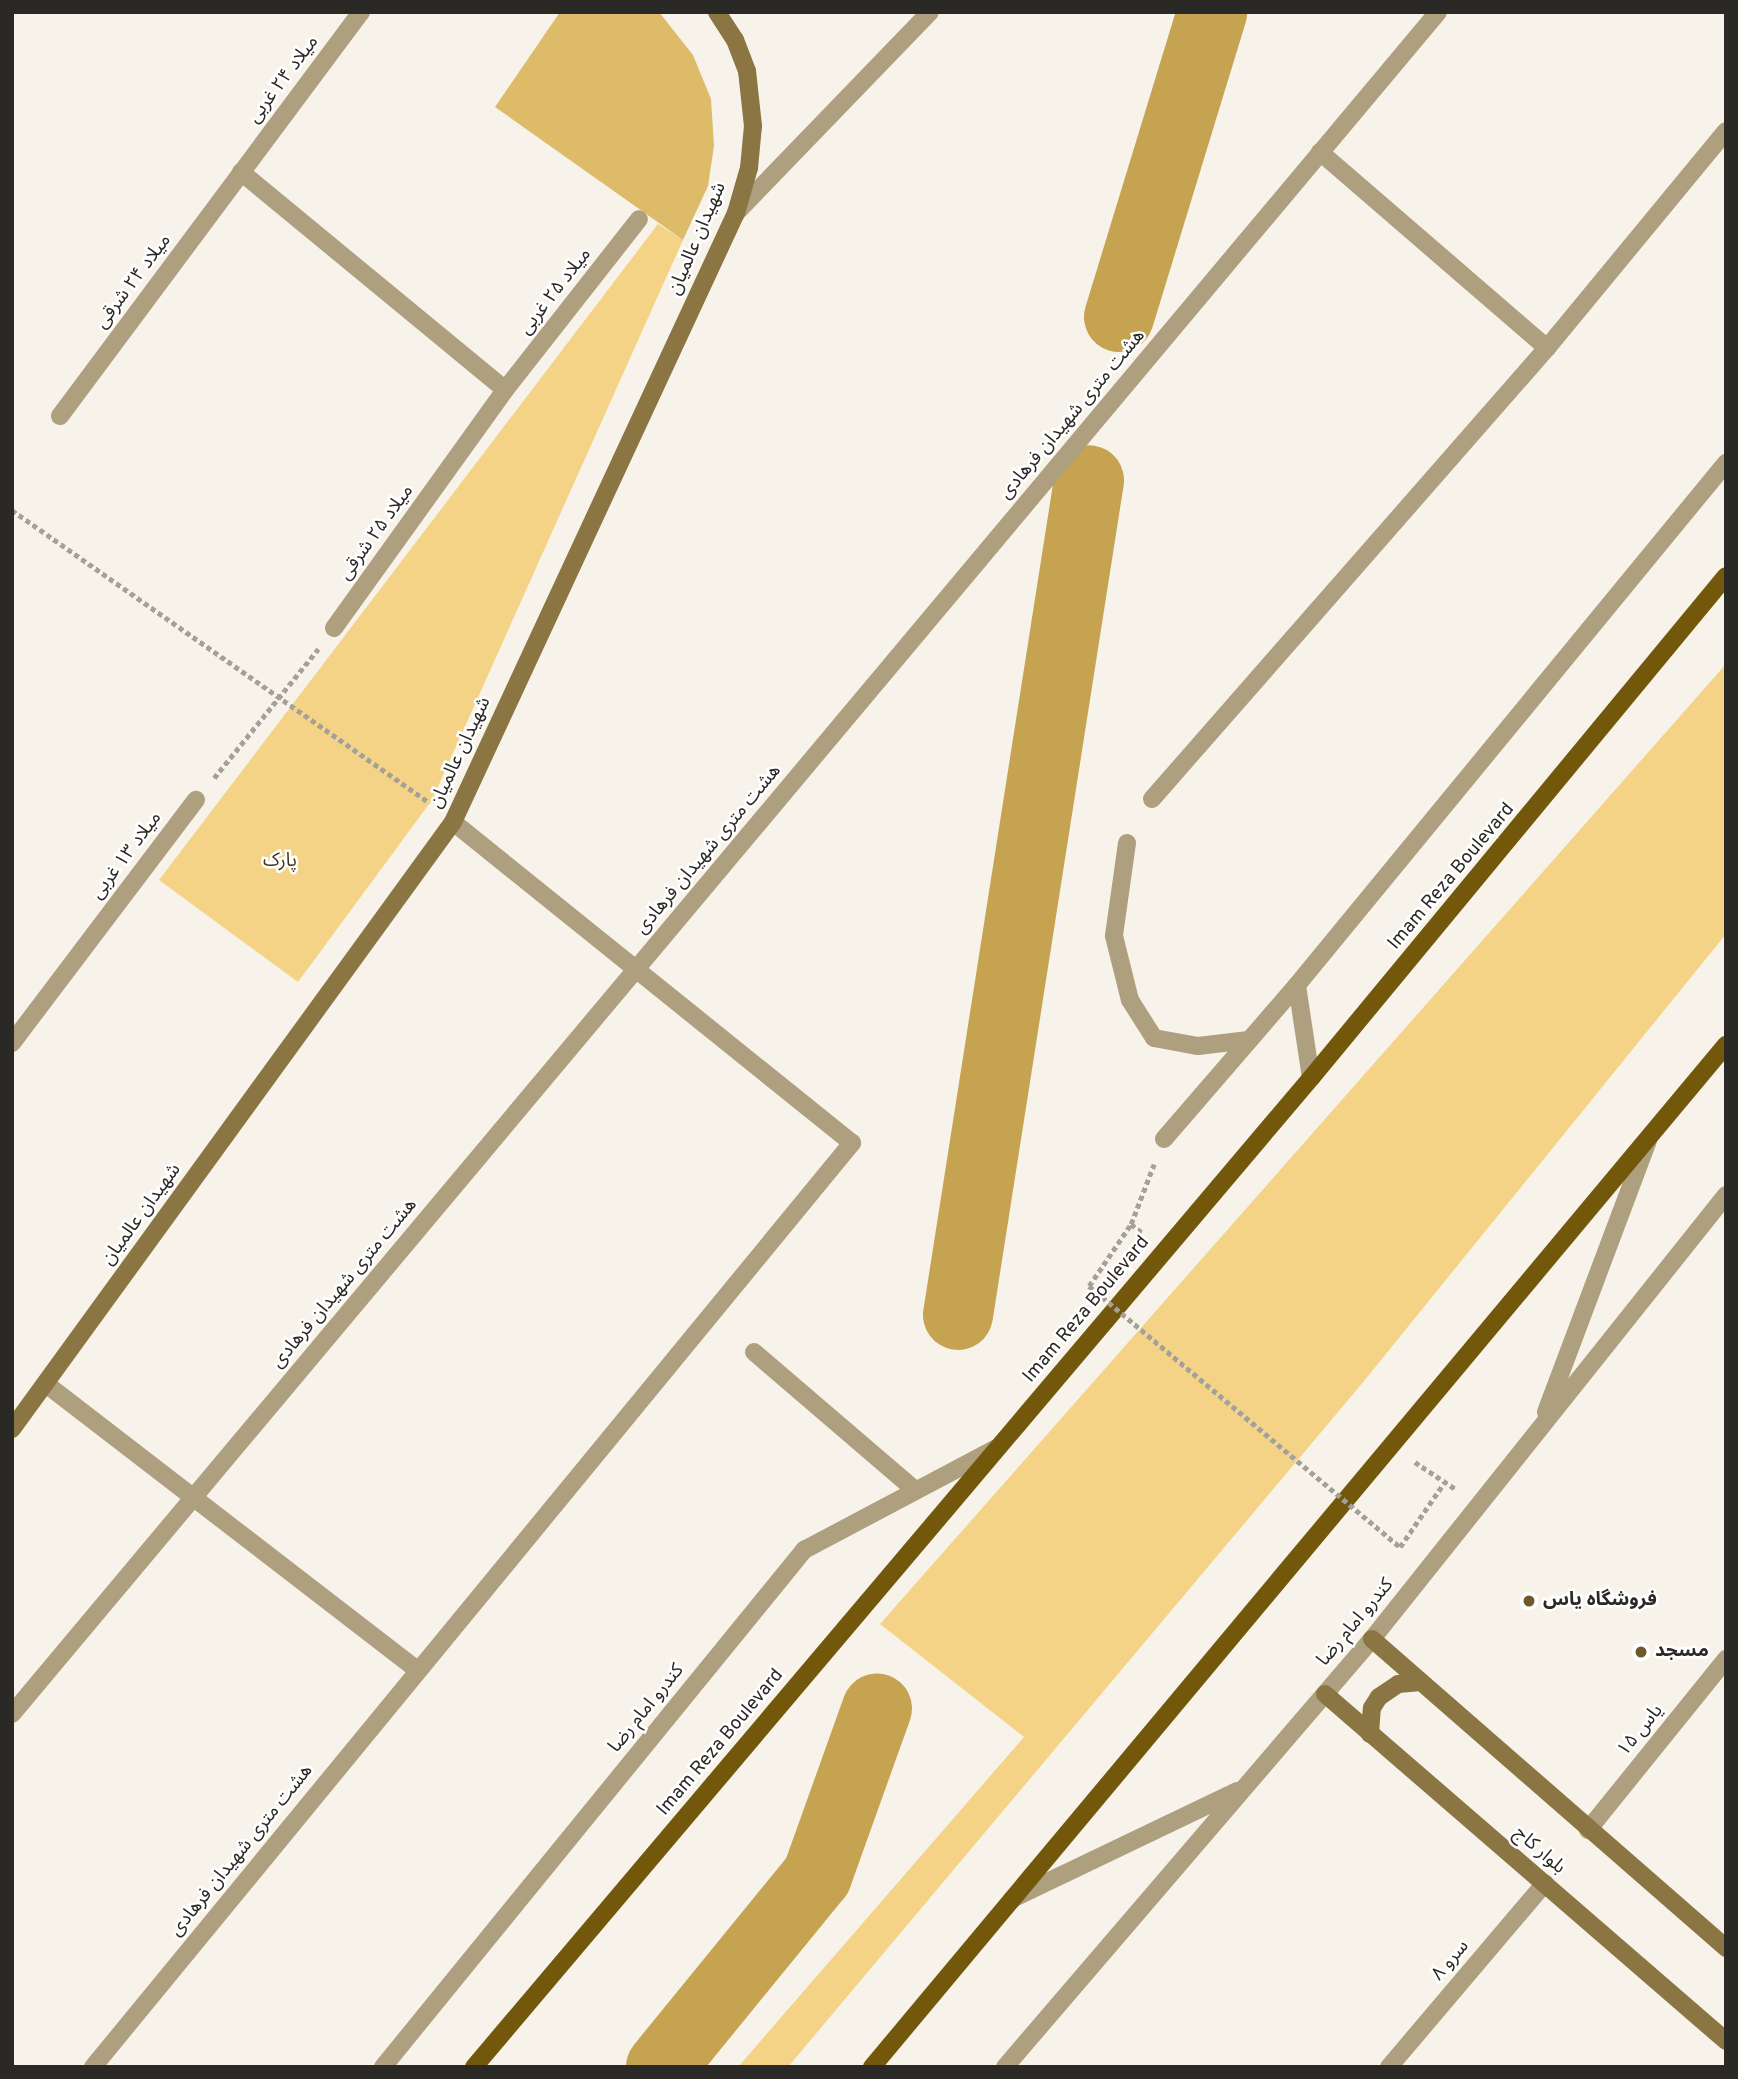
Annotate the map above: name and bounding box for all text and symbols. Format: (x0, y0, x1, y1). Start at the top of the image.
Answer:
street label: میلاد ۲۴ غربی (244, 32, 324, 128)
street label: شهیدان عالمیان (664, 179, 732, 299)
street label: میلاد ۲۴ شرقی (91, 230, 177, 334)
street label: میلاد ۲۵ غربی (515, 244, 597, 340)
street label: هشت متری شهیدان فرهادی (995, 325, 1151, 505)
street label: میلاد ۲۵ شرقی (335, 481, 419, 585)
street label: شهیدان عالمیان (425, 694, 497, 812)
street label: هشت متری شهیدان فرهادی (631, 760, 787, 940)
street label: Imam Reza Boulevard (1384, 799, 1520, 955)
street label: میلاد ۱۳ غربی (87, 808, 167, 904)
park label: پارک (263, 851, 297, 873)
street label: شهیدان عالمیان (97, 1160, 187, 1270)
street label: هشت متری شهیدان فرهادی (267, 1194, 423, 1374)
street label: Imam Reza Boulevard (1019, 1232, 1155, 1388)
street label: کندرو امام رضا (1313, 1575, 1399, 1671)
place label: فروشگاه یاس (1543, 1590, 1657, 1612)
marker: فروشگاه یاس (1521, 1593, 1537, 1609)
place label: مسجد (1655, 1641, 1709, 1663)
marker: مسجد (1633, 1644, 1649, 1660)
street label: کندرو امام رضا (604, 1660, 690, 1758)
street label: Imam Reza Boulevard (653, 1665, 789, 1821)
street label: یاس ۱۵ (1613, 1700, 1669, 1762)
street label: هشت متری شهیدان فرهادی (166, 1760, 318, 1942)
street label: بلوار کاج (1508, 1822, 1570, 1880)
street label: سرو ۸ (1427, 1936, 1475, 1986)

